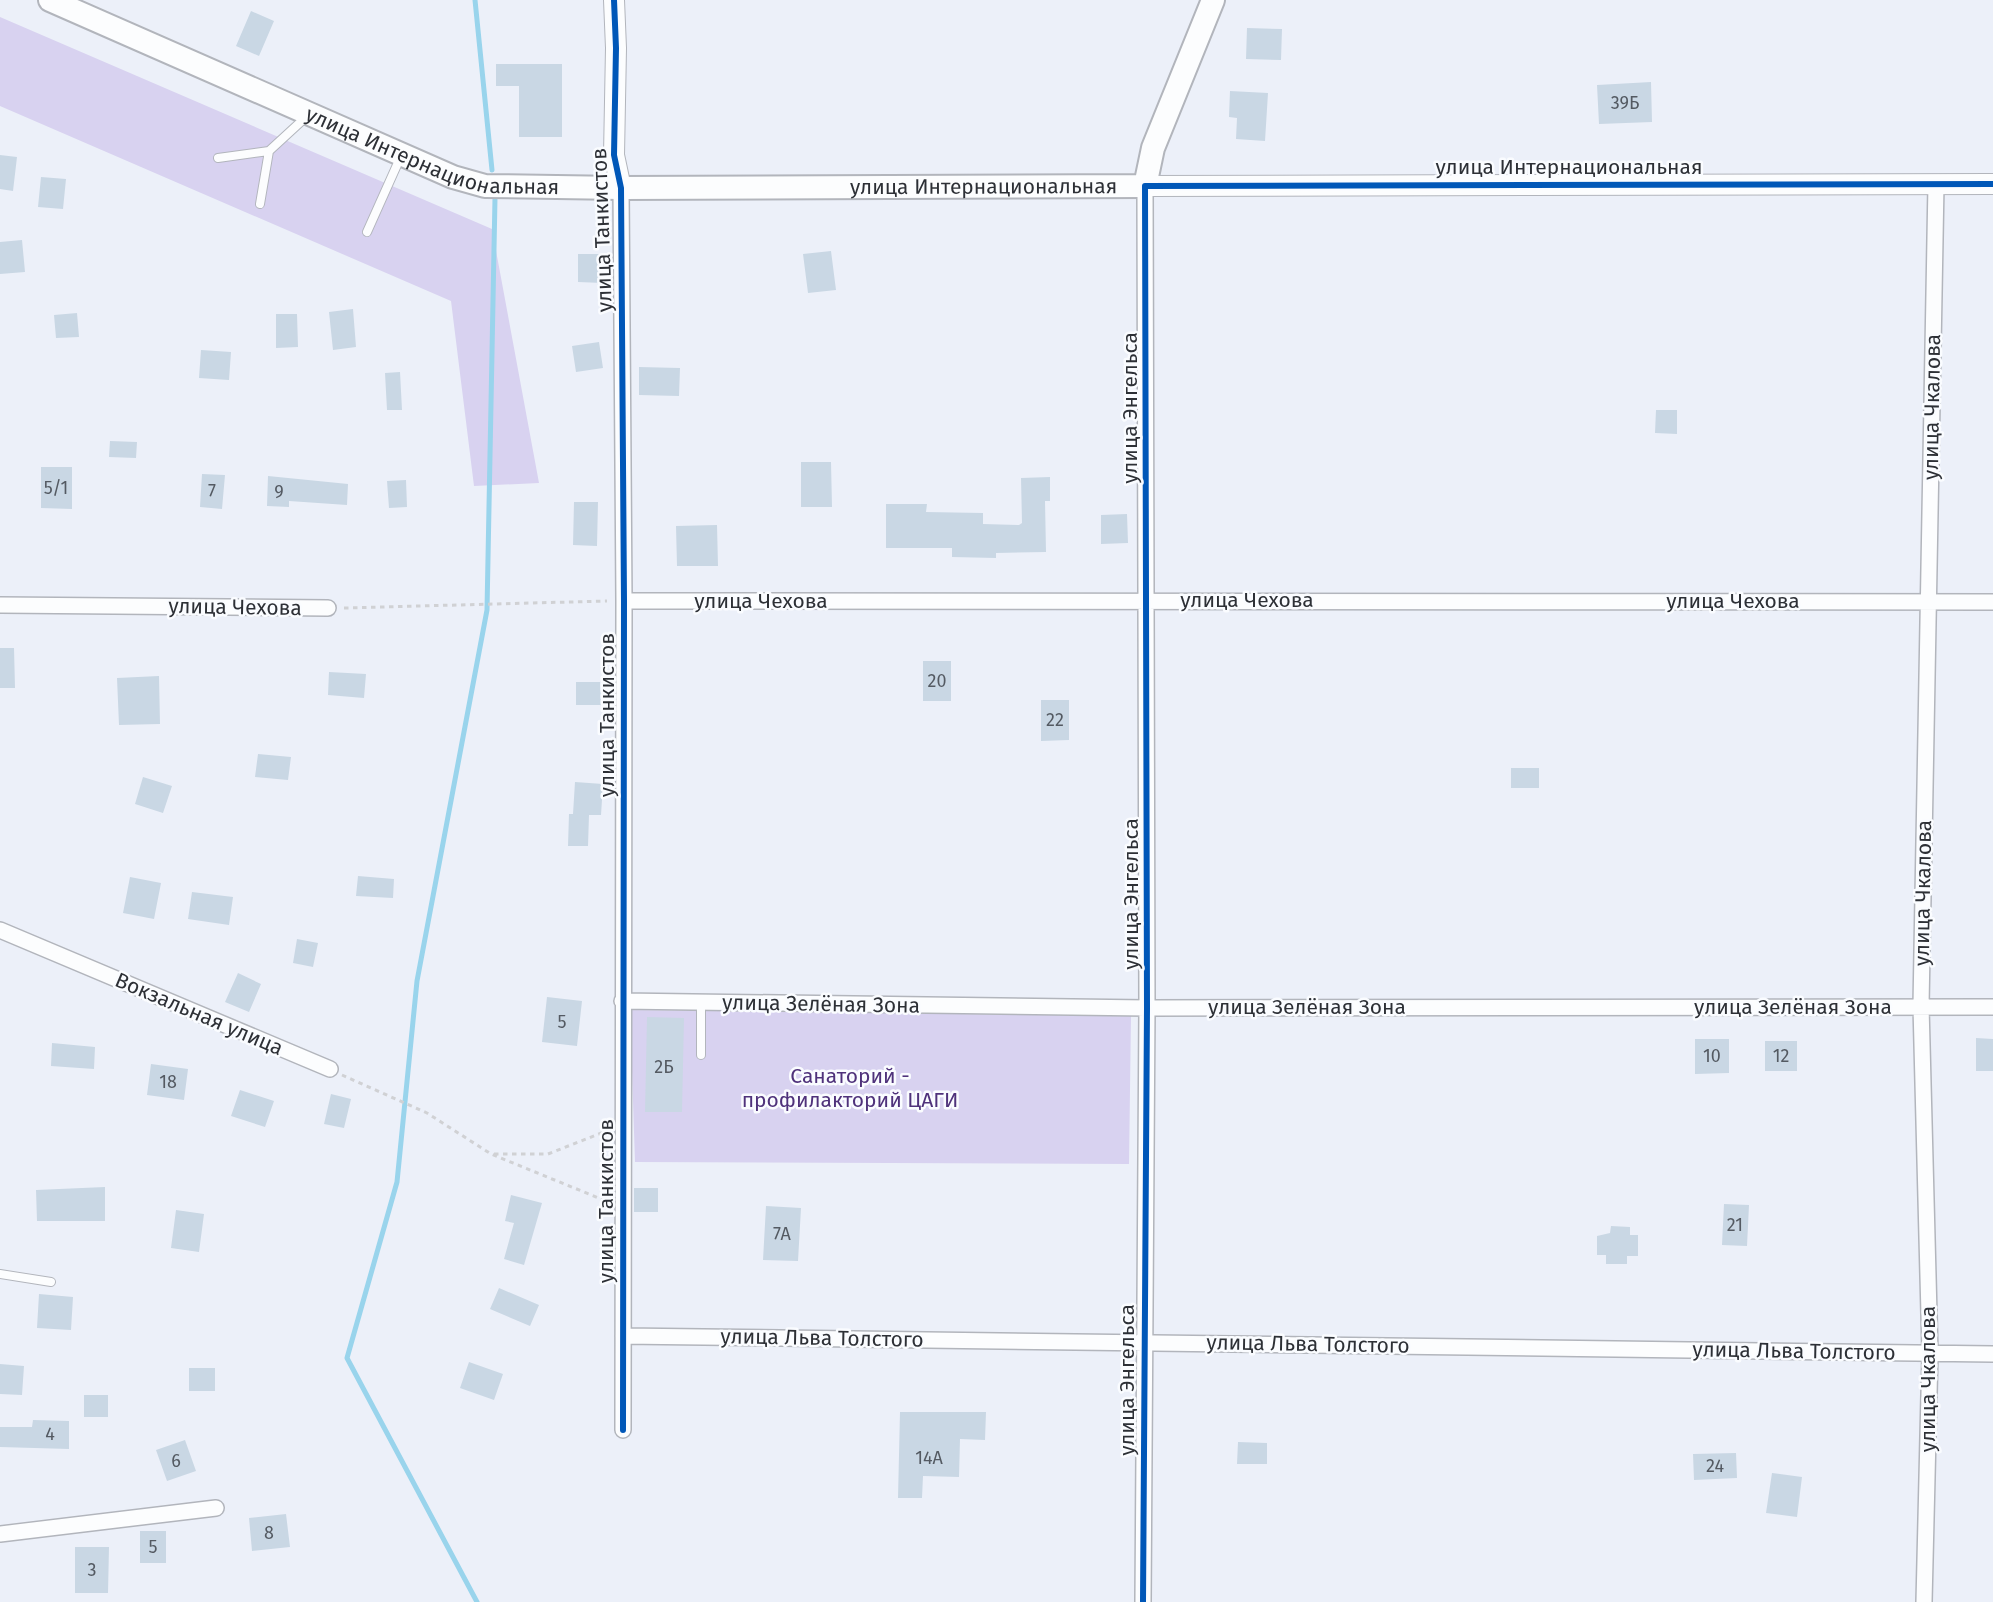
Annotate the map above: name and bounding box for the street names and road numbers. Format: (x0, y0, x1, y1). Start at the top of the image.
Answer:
street label: улица Интернациональная (302, 101, 559, 200)
street label: улица Танкистов (586, 147, 618, 313)
street label: улица Интернациональная (1435, 154, 1703, 180)
street label: улица Интернациональная (850, 173, 1117, 200)
street label: улица Энгельса (1117, 332, 1143, 484)
street label: улица Чкалова (1918, 334, 1946, 480)
street label: улица Чехова (1180, 587, 1314, 613)
street label: улица Чехова (694, 588, 828, 614)
street label: улица Чехова (1666, 588, 1800, 614)
street label: улица Чехова (168, 593, 302, 621)
street label: улица Танкистов (594, 633, 620, 797)
street label: улица Энгельса (1118, 818, 1144, 970)
street label: улица Чкалова (1909, 820, 1937, 966)
street label: Вокзальная улица (111, 967, 287, 1061)
street label: улица Зелёная Зона (722, 989, 920, 1019)
street label: улица Зелёная Зона (1208, 994, 1406, 1020)
street label: улица Зелёная Зона (1694, 994, 1892, 1020)
street label: улица Танкистов (593, 1119, 619, 1283)
street label: улица Энгельса (1114, 1304, 1140, 1456)
street label: улица Чкалова (1915, 1306, 1941, 1452)
street label: улица Льва Толстого (720, 1323, 924, 1353)
street label: улица Льва Толстого (1206, 1329, 1410, 1359)
street label: улица Льва Толстого (1692, 1336, 1896, 1366)

